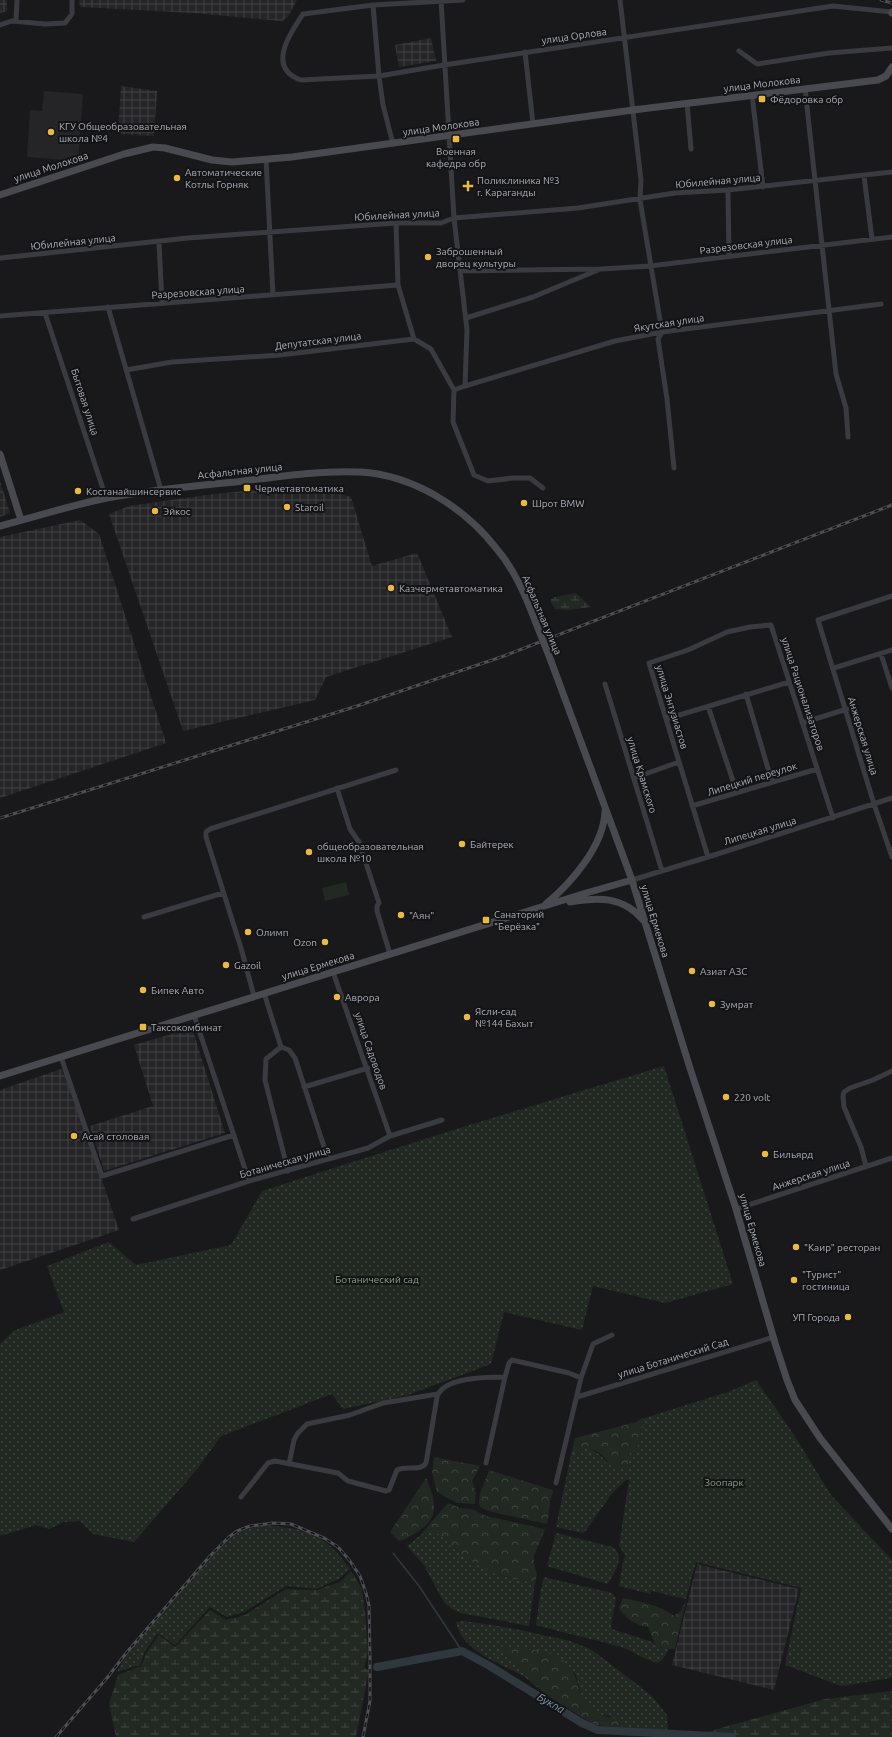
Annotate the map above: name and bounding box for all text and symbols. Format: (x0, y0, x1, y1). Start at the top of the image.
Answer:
street label: улица Орлова (541, 26, 607, 46)
street label: улица Молокова (723, 74, 801, 94)
marker: Фёдоровка обр (757, 94, 767, 104)
place label: Фёдоровка обр (770, 94, 843, 105)
street label: улица Молокова (402, 116, 480, 138)
place label: КГУ Общеобразовательная школа №4 (59, 121, 187, 144)
marker: КГУ Общеобразовательная школа №4 (46, 127, 56, 137)
marker: Военная кафедра обр (451, 134, 461, 144)
place label: Военная кафедра обр (426, 146, 486, 169)
street label: улица Молокова (13, 150, 89, 184)
place label: Автоматические Котлы Горняк (185, 167, 262, 190)
street label: Юбилейная улица (675, 172, 761, 190)
marker: Автоматические Котлы Горняк (172, 173, 182, 183)
place label: Поликлиника №3 г. Караганды (477, 175, 560, 198)
marker: Поликлиника №3 г. Караганды (462, 180, 474, 192)
street label: Юбилейная улица (354, 207, 440, 223)
street label: Юбилейная улица (30, 232, 116, 252)
street label: Разрезовская улица (699, 234, 793, 256)
place label: Заброшенный дворец культуры (436, 246, 516, 269)
marker: Заброшенный дворец культуры (423, 252, 433, 262)
street label: Разрезовская улица (151, 283, 245, 301)
street label: Якутская улица (633, 312, 705, 334)
street label: Депутатская улица (274, 330, 362, 352)
street label: Бытовая улица (69, 367, 101, 437)
street label: Асфальтная улица (197, 461, 283, 481)
marker: Черметавтоматика (242, 483, 252, 493)
place label: Черметавтоматика (255, 483, 344, 494)
marker: Костанайшинсервис (73, 486, 83, 496)
place label: Костанайшинсервис (86, 486, 181, 497)
marker: Шрот BMW (519, 498, 529, 508)
place label: Шрот BMW (532, 498, 584, 509)
marker: Staroil (282, 502, 292, 512)
place label: Staroil (295, 502, 324, 513)
marker: Эйкос (150, 506, 160, 516)
place label: Эйкос (163, 506, 191, 517)
street label: Асфальтная улица (520, 574, 564, 656)
marker: Казчерметавтоматика (386, 583, 396, 593)
place label: Казчерметавтоматика (399, 583, 503, 594)
street label: улица Рационализаторов (779, 636, 827, 752)
street label: улица Энтузиастов (654, 664, 690, 750)
street label: Анжерская улица (846, 696, 880, 776)
street label: улица Крамского (625, 735, 659, 815)
street label: Липецкий переулок (706, 760, 798, 798)
street label: Липецкая улица (722, 815, 798, 847)
marker: Байтерек (457, 839, 467, 849)
place label: Байтерек (470, 839, 514, 850)
place label: общеобразовательная школа №10 (317, 841, 424, 864)
marker: общеобразовательная школа №10 (304, 847, 314, 857)
street label: улица Ермекова (639, 883, 671, 959)
place label: Санаторий "Берёзка" (494, 909, 544, 932)
marker: "Аян" (396, 910, 406, 920)
place label: "Аян" (409, 910, 434, 921)
marker: Санаторий "Берёзка" (481, 915, 491, 925)
marker: Олимп (243, 927, 253, 937)
place label: Олимп (256, 927, 288, 938)
place label: Ozon (293, 937, 317, 948)
marker: Ozon (320, 937, 330, 947)
street label: улица Ермекова (280, 950, 356, 982)
marker: Gazoil (221, 960, 231, 970)
place label: Gazoil (234, 960, 262, 971)
marker: Азиат АЗС (687, 966, 697, 976)
place label: Азиат АЗС (700, 966, 747, 977)
marker: Бипек Авто (138, 985, 148, 995)
place label: Бипек Авто (151, 985, 204, 996)
marker: Аврора (332, 992, 342, 1002)
place label: Аврора (345, 992, 380, 1003)
marker: Зумрат (707, 999, 717, 1009)
place label: Зумрат (720, 999, 754, 1010)
place label: Ясли-сад №144 Бахыт (475, 1006, 534, 1029)
street label: улица Садоводов (353, 1011, 389, 1091)
marker: Ясли-сад №144 Бахыт (462, 1012, 472, 1022)
marker: Таксокомбинат (138, 1022, 148, 1032)
place label: Таксокомбинат (151, 1022, 223, 1033)
marker: 220 volt (721, 1092, 731, 1102)
place label: 220 volt (734, 1092, 771, 1103)
marker: Асай столовая (69, 1131, 79, 1141)
place label: Асай столовая (82, 1131, 149, 1142)
street label: Ботаническая улица (238, 1144, 332, 1180)
marker: Бильярд (760, 1149, 770, 1159)
place label: Бильярд (773, 1149, 813, 1160)
street label: Анжерская улица (771, 1157, 851, 1193)
street label: улица Ермекова (737, 1192, 769, 1268)
marker: "Каир" ресторан (791, 1242, 801, 1252)
place label: "Каир" ресторан (804, 1242, 880, 1253)
place label: "Турист" гостиница (802, 1269, 850, 1292)
park label: Ботанический сад (335, 1274, 419, 1285)
marker: "Турист" гостиница (789, 1275, 799, 1285)
place label: УП Города (793, 1312, 840, 1323)
marker: УП Города (843, 1312, 853, 1322)
street label: улица Ботанический Сад (616, 1336, 730, 1380)
park label: Зоопарк (704, 1477, 744, 1488)
water label: Букпа (535, 1690, 567, 1716)

